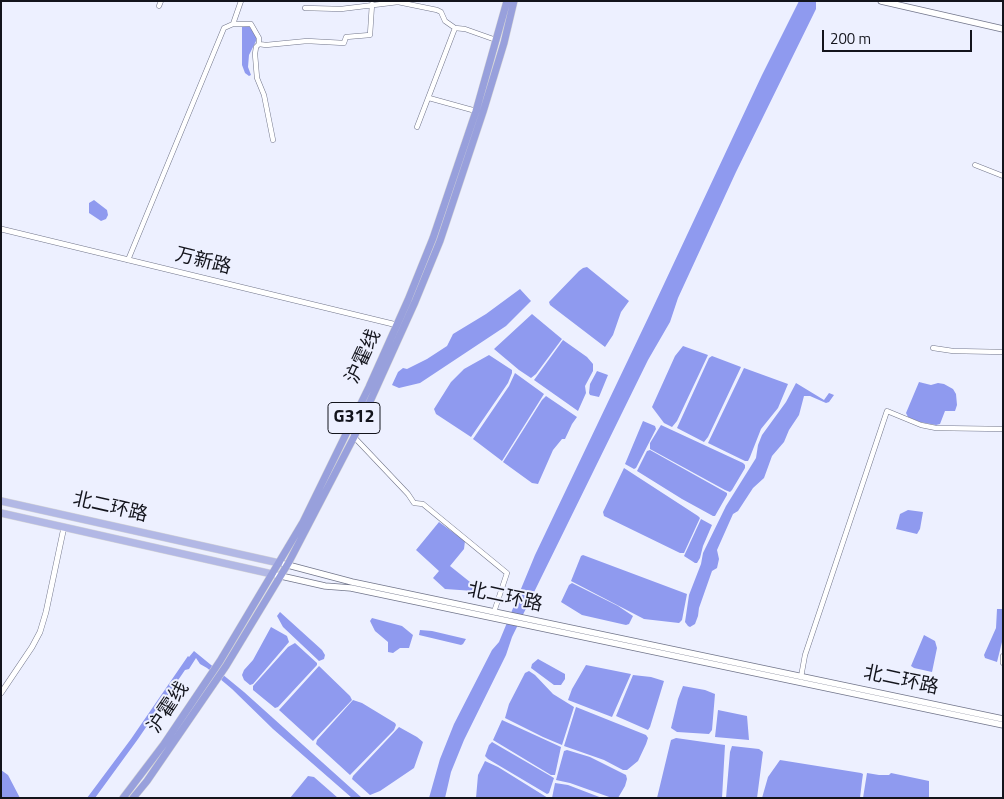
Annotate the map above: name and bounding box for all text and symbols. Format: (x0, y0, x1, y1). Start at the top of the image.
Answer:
scale bar (824, 20, 974, 52)
text: 200 m (830, 27, 871, 50)
street label: 万新路 (173, 244, 233, 280)
street label: 沪霍线 (342, 326, 386, 388)
road number: G312 (328, 402, 380, 433)
street label: 北二环路 (70, 488, 150, 528)
street label: 北二环路 (465, 579, 545, 617)
street label: 北二环路 (861, 662, 941, 700)
street label: 沪霍线 (144, 678, 194, 738)

